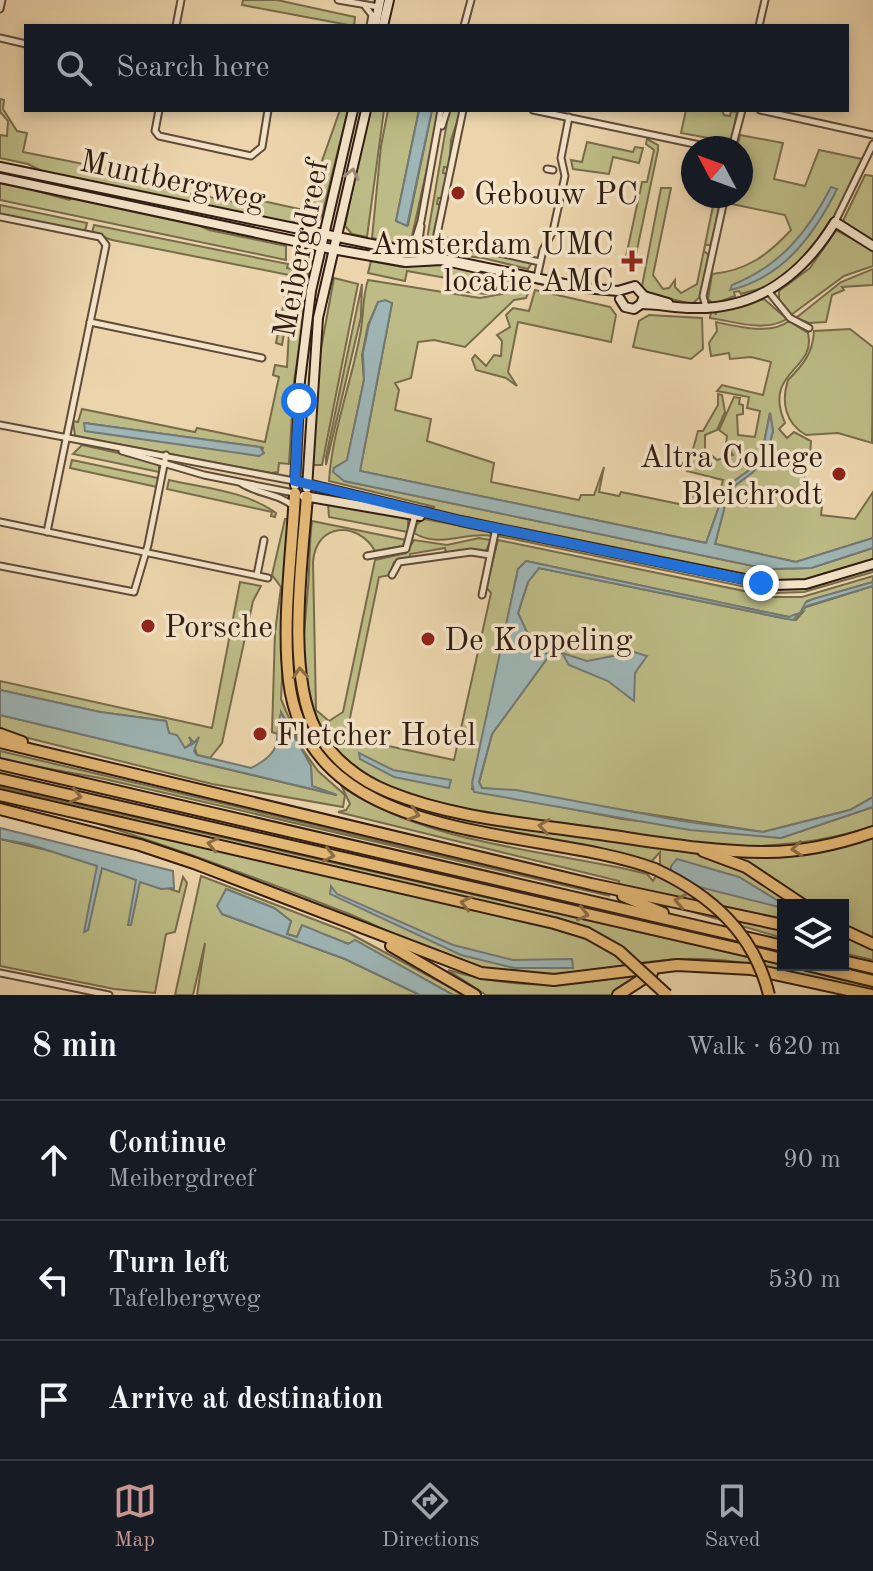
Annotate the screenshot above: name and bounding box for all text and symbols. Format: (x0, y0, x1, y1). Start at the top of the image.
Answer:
search box (24, 24, 849, 112)
icon: search (52, 46, 96, 90)
text: Search here (116, 53, 270, 83)
north arrow (681, 136, 753, 208)
street label: Muntbergweg (77, 147, 268, 217)
street label: Meibergdreef (270, 155, 336, 341)
one-way arrow (343, 167, 360, 181)
place label: Gebouw PC (474, 180, 638, 212)
marker: Gebouw PC (449, 184, 467, 202)
place label: Amsterdam UMC locatie AMC (371, 230, 614, 299)
marker: Amsterdam UMC locatie AMC (621, 250, 643, 272)
route start (281, 383, 317, 419)
place label: Altra College Bleichrodt (640, 443, 823, 512)
marker: Altra College Bleichrodt (830, 465, 848, 483)
route end (743, 565, 779, 601)
place label: Porsche (164, 613, 273, 645)
marker: Porsche (139, 617, 157, 635)
place label: De Koppeling (444, 626, 632, 658)
marker: De Koppeling (419, 630, 437, 648)
one-way arrow (292, 666, 309, 679)
place label: Fletcher Hotel (276, 721, 476, 753)
marker: Fletcher Hotel (251, 725, 269, 743)
one-way arrow (69, 787, 82, 804)
one-way arrow (407, 805, 420, 821)
one-way arrow (537, 818, 551, 835)
one-way arrow (206, 836, 220, 853)
one-way arrow (790, 841, 803, 858)
one-way arrow (322, 845, 336, 862)
one-way arrow (673, 894, 686, 911)
one-way arrow (460, 895, 473, 912)
map controls (777, 899, 849, 971)
button: layers (777, 899, 849, 971)
one-way arrow (575, 904, 589, 921)
text: 8 min (32, 1030, 117, 1064)
text: Walk · 620 m (687, 1034, 841, 1060)
text: Continue (108, 1129, 227, 1159)
icon: ahead (32, 1138, 76, 1182)
text: 90 m (783, 1147, 841, 1173)
text: Meibergdreef (108, 1166, 255, 1192)
text: Turn left (108, 1249, 229, 1279)
icon: left (32, 1258, 76, 1302)
text: 530 m (768, 1267, 841, 1293)
text: Tafelbergweg (108, 1286, 261, 1312)
icon: arrive (32, 1378, 76, 1422)
text: Arrive at destination (108, 1385, 383, 1415)
tab: Map (113, 1479, 157, 1554)
tab: Directions (382, 1479, 479, 1554)
tab: Saved (704, 1479, 760, 1554)

